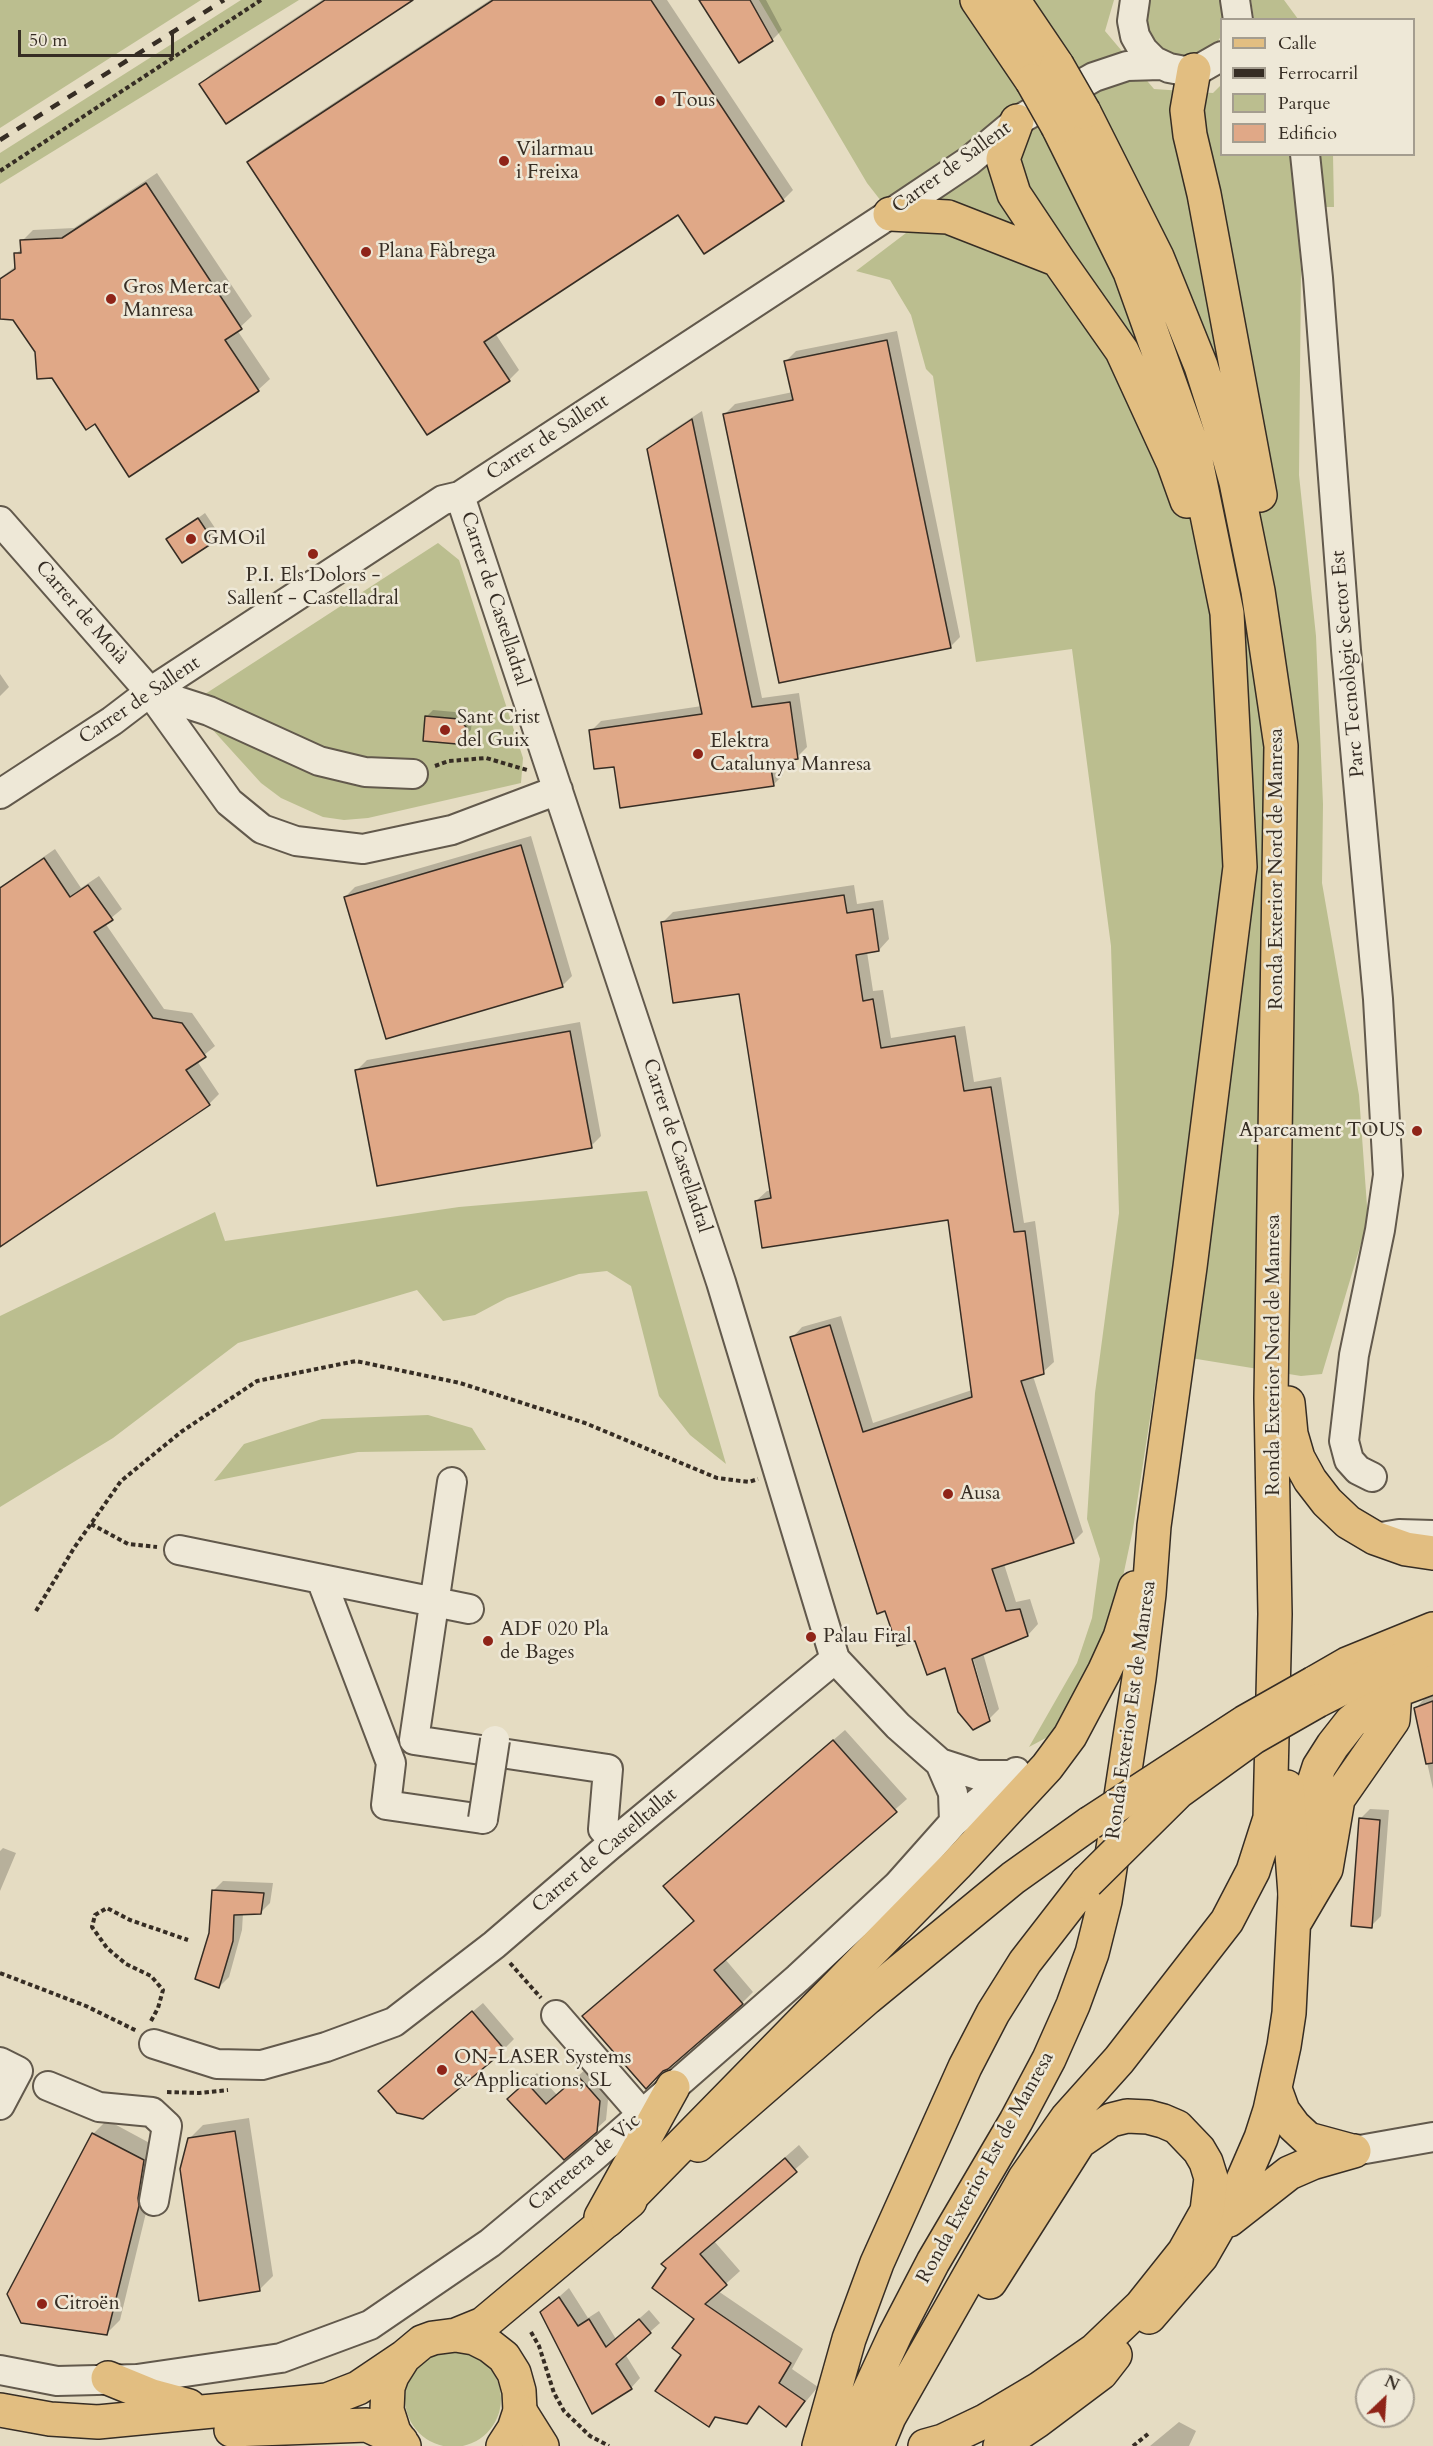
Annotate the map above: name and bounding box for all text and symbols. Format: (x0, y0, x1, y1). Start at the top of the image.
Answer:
scale bar (21, 18, 177, 56)
legend (1220, 18, 1415, 156)
text: 50 m (29, 28, 68, 53)
text: Calle (1278, 31, 1317, 56)
text: Ferrocarril (1278, 61, 1358, 86)
place label: Tous (672, 89, 715, 113)
text: Parque (1278, 91, 1331, 116)
marker: Tous (653, 94, 667, 108)
street label: Carrer de Sallent (888, 117, 1016, 219)
text: Edificio (1278, 121, 1337, 146)
place label: Vilarmau i Freixa (516, 138, 594, 185)
marker: Vilarmau i Freixa (497, 154, 511, 168)
place label: Plana Fàbrega (378, 240, 496, 264)
marker: Plana Fàbrega (359, 245, 373, 259)
place label: Gros Mercat Manresa (123, 276, 228, 323)
marker: Gros Mercat Manresa (104, 292, 118, 306)
street label: Carrer de Sallent (482, 390, 614, 486)
street label: Carrer de Castelladral (454, 509, 534, 689)
place label: GMOil (203, 527, 266, 551)
marker: GMOil (184, 532, 198, 546)
marker: P.I. Els Dolors - Sallent - Castelladral (306, 547, 320, 561)
street label: Parc Tecnològic Sector Est (1327, 549, 1371, 779)
street label: Carrer de Moià (30, 556, 132, 670)
place label: P.I. Els Dolors - Sallent - Castelladral (227, 564, 399, 611)
street label: Carrer de Sallent (75, 652, 205, 750)
place label: Sant Crist del Guix (457, 706, 540, 753)
marker: Sant Crist del Guix (438, 723, 452, 737)
street label: Ronda Exterior Nord de Manresa (1265, 728, 1289, 1010)
place label: Elektra Catalunya Manresa (710, 730, 871, 777)
marker: Elektra Catalunya Manresa (691, 747, 705, 761)
street label: Carrer de Castelladral (636, 1056, 716, 1236)
place label: Aparcament TOUS (1239, 1119, 1405, 1143)
marker: Aparcament TOUS (1410, 1124, 1424, 1138)
street label: Ronda Exterior Nord de Manresa (1262, 1214, 1286, 1496)
place label: Ausa (960, 1482, 1001, 1506)
marker: Ausa (941, 1487, 955, 1501)
street label: Ronda Exterior Est de Manresa (1102, 1579, 1162, 1841)
place label: ADF 020 Pla de Bages (500, 1618, 609, 1665)
place label: Palau Firal (823, 1625, 912, 1649)
marker: Palau Firal (804, 1630, 818, 1644)
marker: ADF 020 Pla de Bages (481, 1634, 495, 1648)
street label: Carrer de Castelltallat (528, 1783, 682, 1919)
place label: ON-LASER Systems & Applications, SL (454, 2046, 631, 2093)
street label: Ronda Exterior Est de Manresa (912, 2048, 1060, 2288)
marker: ON-LASER Systems & Applications, SL (435, 2063, 449, 2077)
street label: Carretera de Vic (524, 2109, 646, 2217)
place label: Citroën (54, 2292, 120, 2316)
marker: Citroën (35, 2297, 49, 2311)
north arrow (1355, 2368, 1415, 2428)
text: N (1381, 2371, 1403, 2396)

